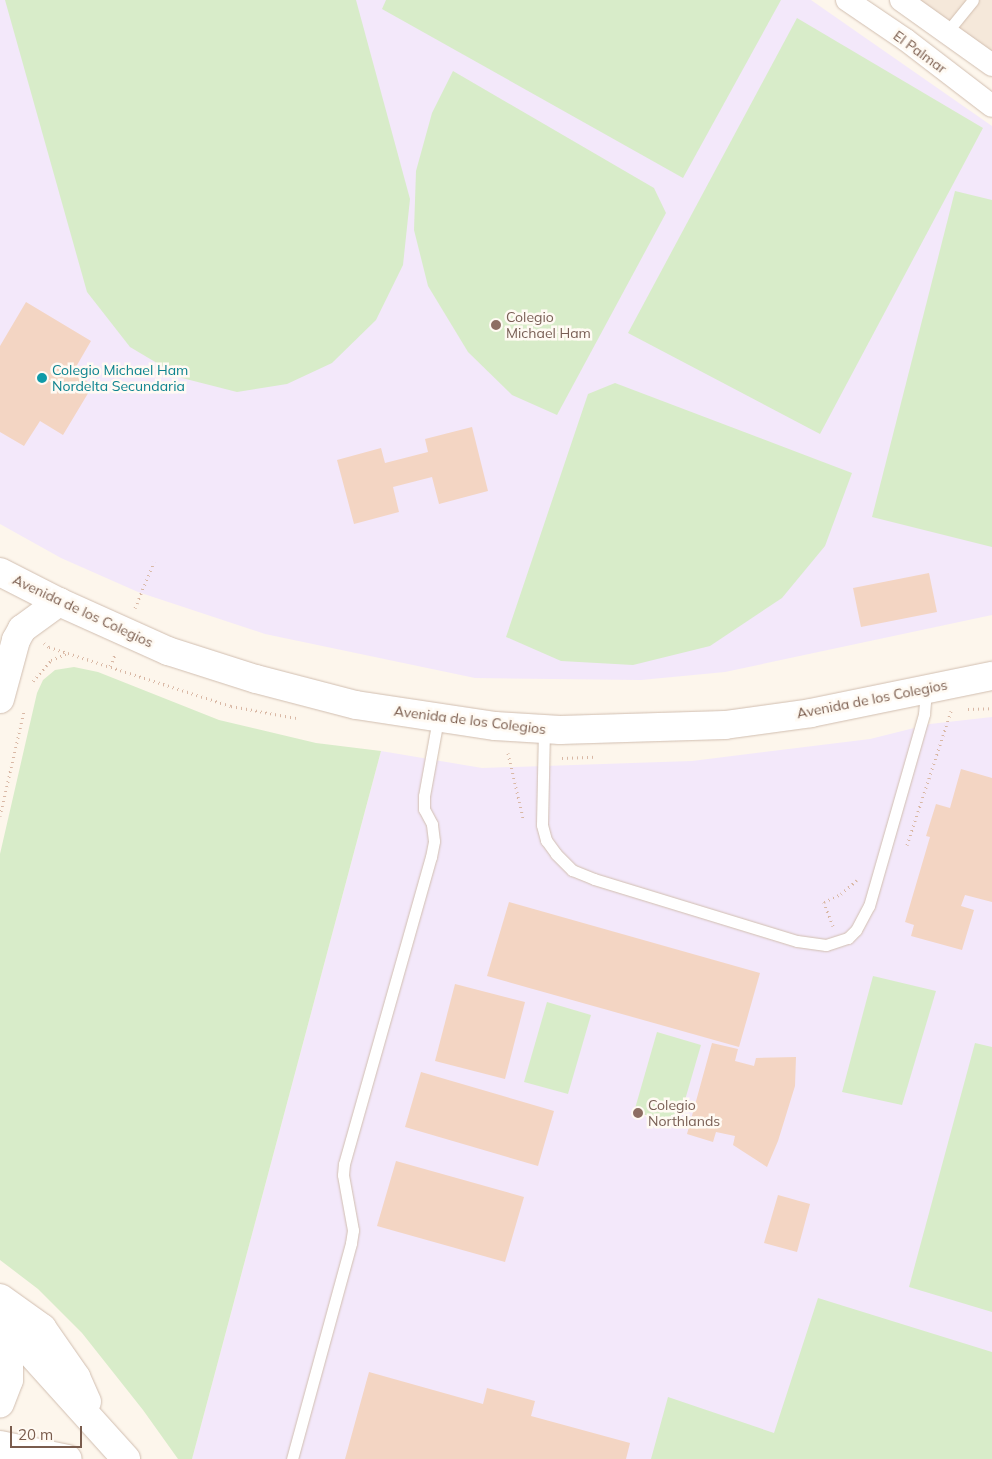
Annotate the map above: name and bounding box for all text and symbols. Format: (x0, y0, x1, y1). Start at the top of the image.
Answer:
street label: El Palmar (890, 27, 950, 77)
place label: Colegio Michael Ham (506, 309, 591, 342)
marker: Colegio Michael Ham (490, 319, 502, 331)
place label: Colegio Michael Ham Nordelta Secundaria (52, 362, 188, 394)
marker: Colegio Michael Ham Nordelta Secundaria (36, 372, 48, 384)
street label: Avenida de los Colegios (10, 571, 156, 651)
street label: Avenida de los Colegios (795, 676, 949, 722)
street label: Avenida de los Colegios (393, 702, 547, 738)
place label: Colegio Northlands (648, 1097, 720, 1130)
marker: Colegio Northlands (632, 1107, 644, 1119)
scale bar (12, 1416, 85, 1448)
text: 20 m (18, 1425, 53, 1444)

